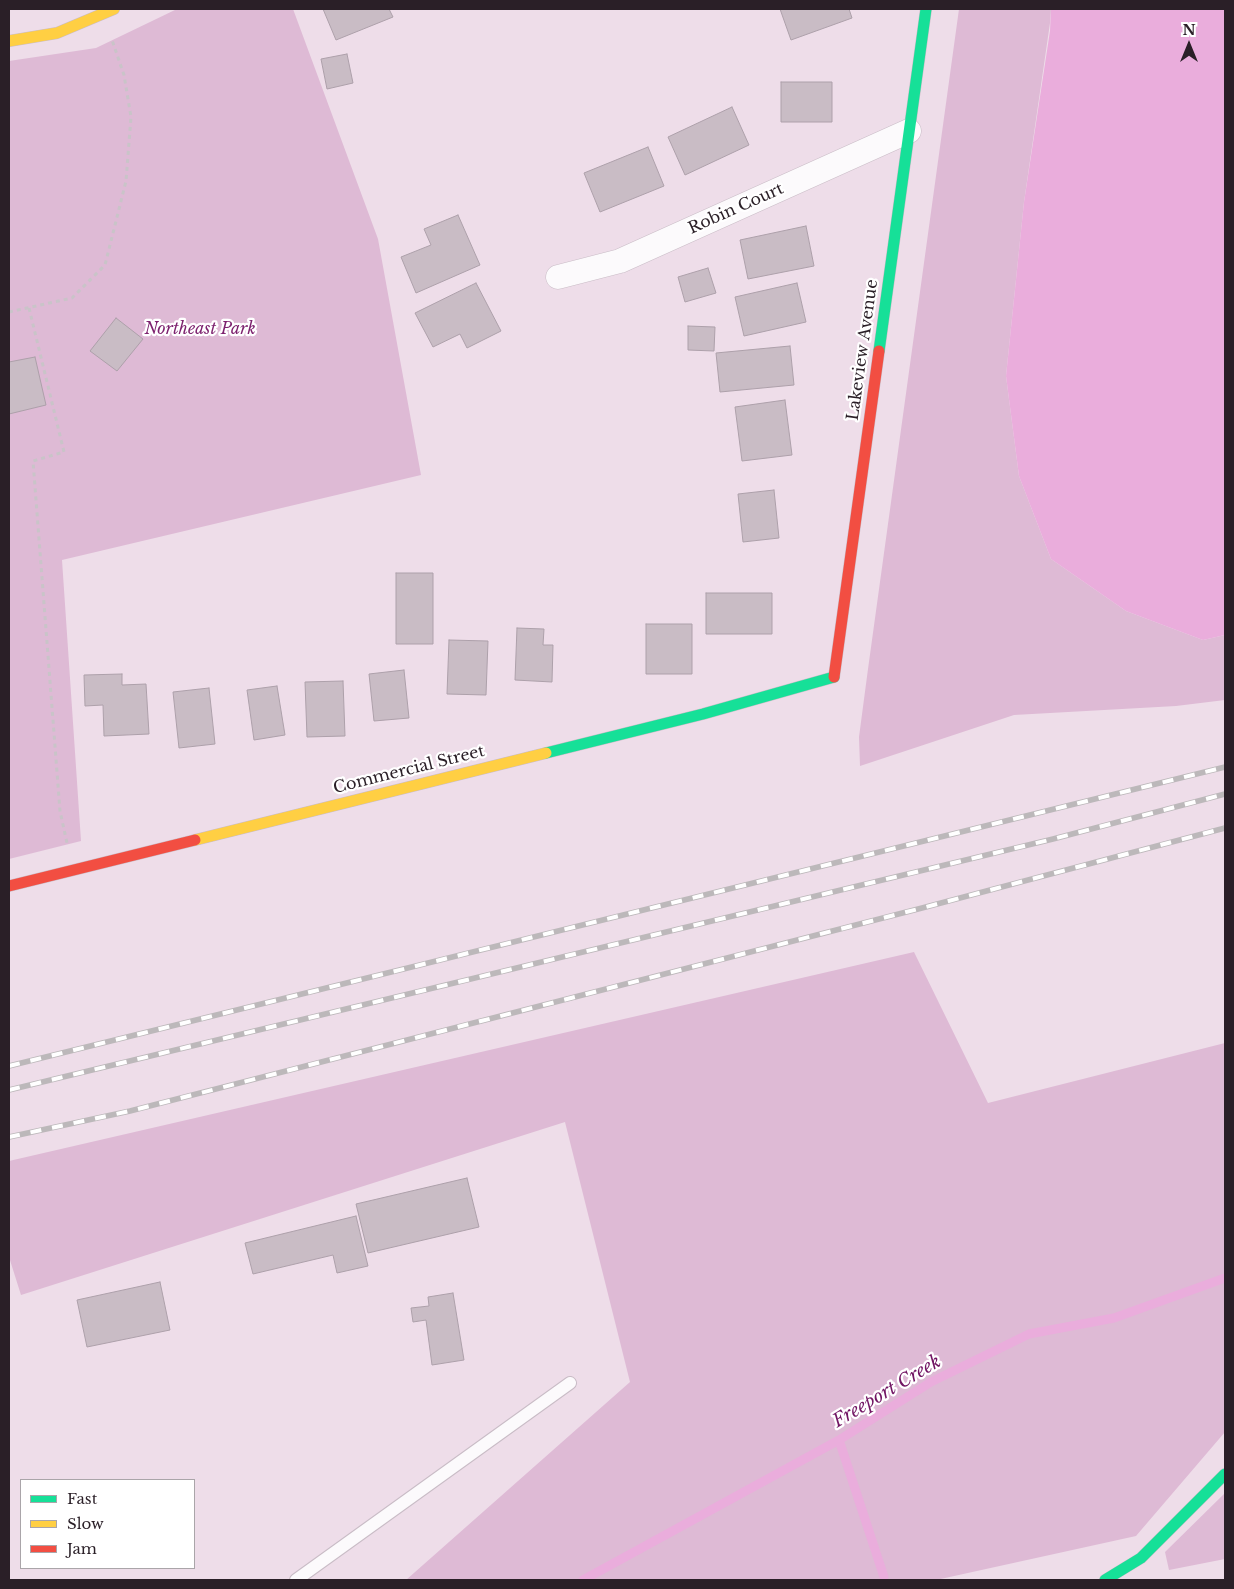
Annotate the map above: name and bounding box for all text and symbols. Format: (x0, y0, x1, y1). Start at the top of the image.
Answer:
north arrow (1164, 20, 1214, 70)
text: N (1182, 21, 1196, 39)
street label: Robin Court (685, 179, 787, 239)
street label: Lakeview Avenue (844, 278, 882, 422)
park label: Northeast Park (144, 319, 256, 339)
street label: Commercial Street (331, 742, 487, 798)
water label: Freeport Creek (829, 1351, 945, 1433)
legend (20, 1479, 195, 1569)
text: Fast (67, 1489, 97, 1508)
text: Slow (67, 1514, 104, 1533)
text: Jam (67, 1539, 97, 1558)

